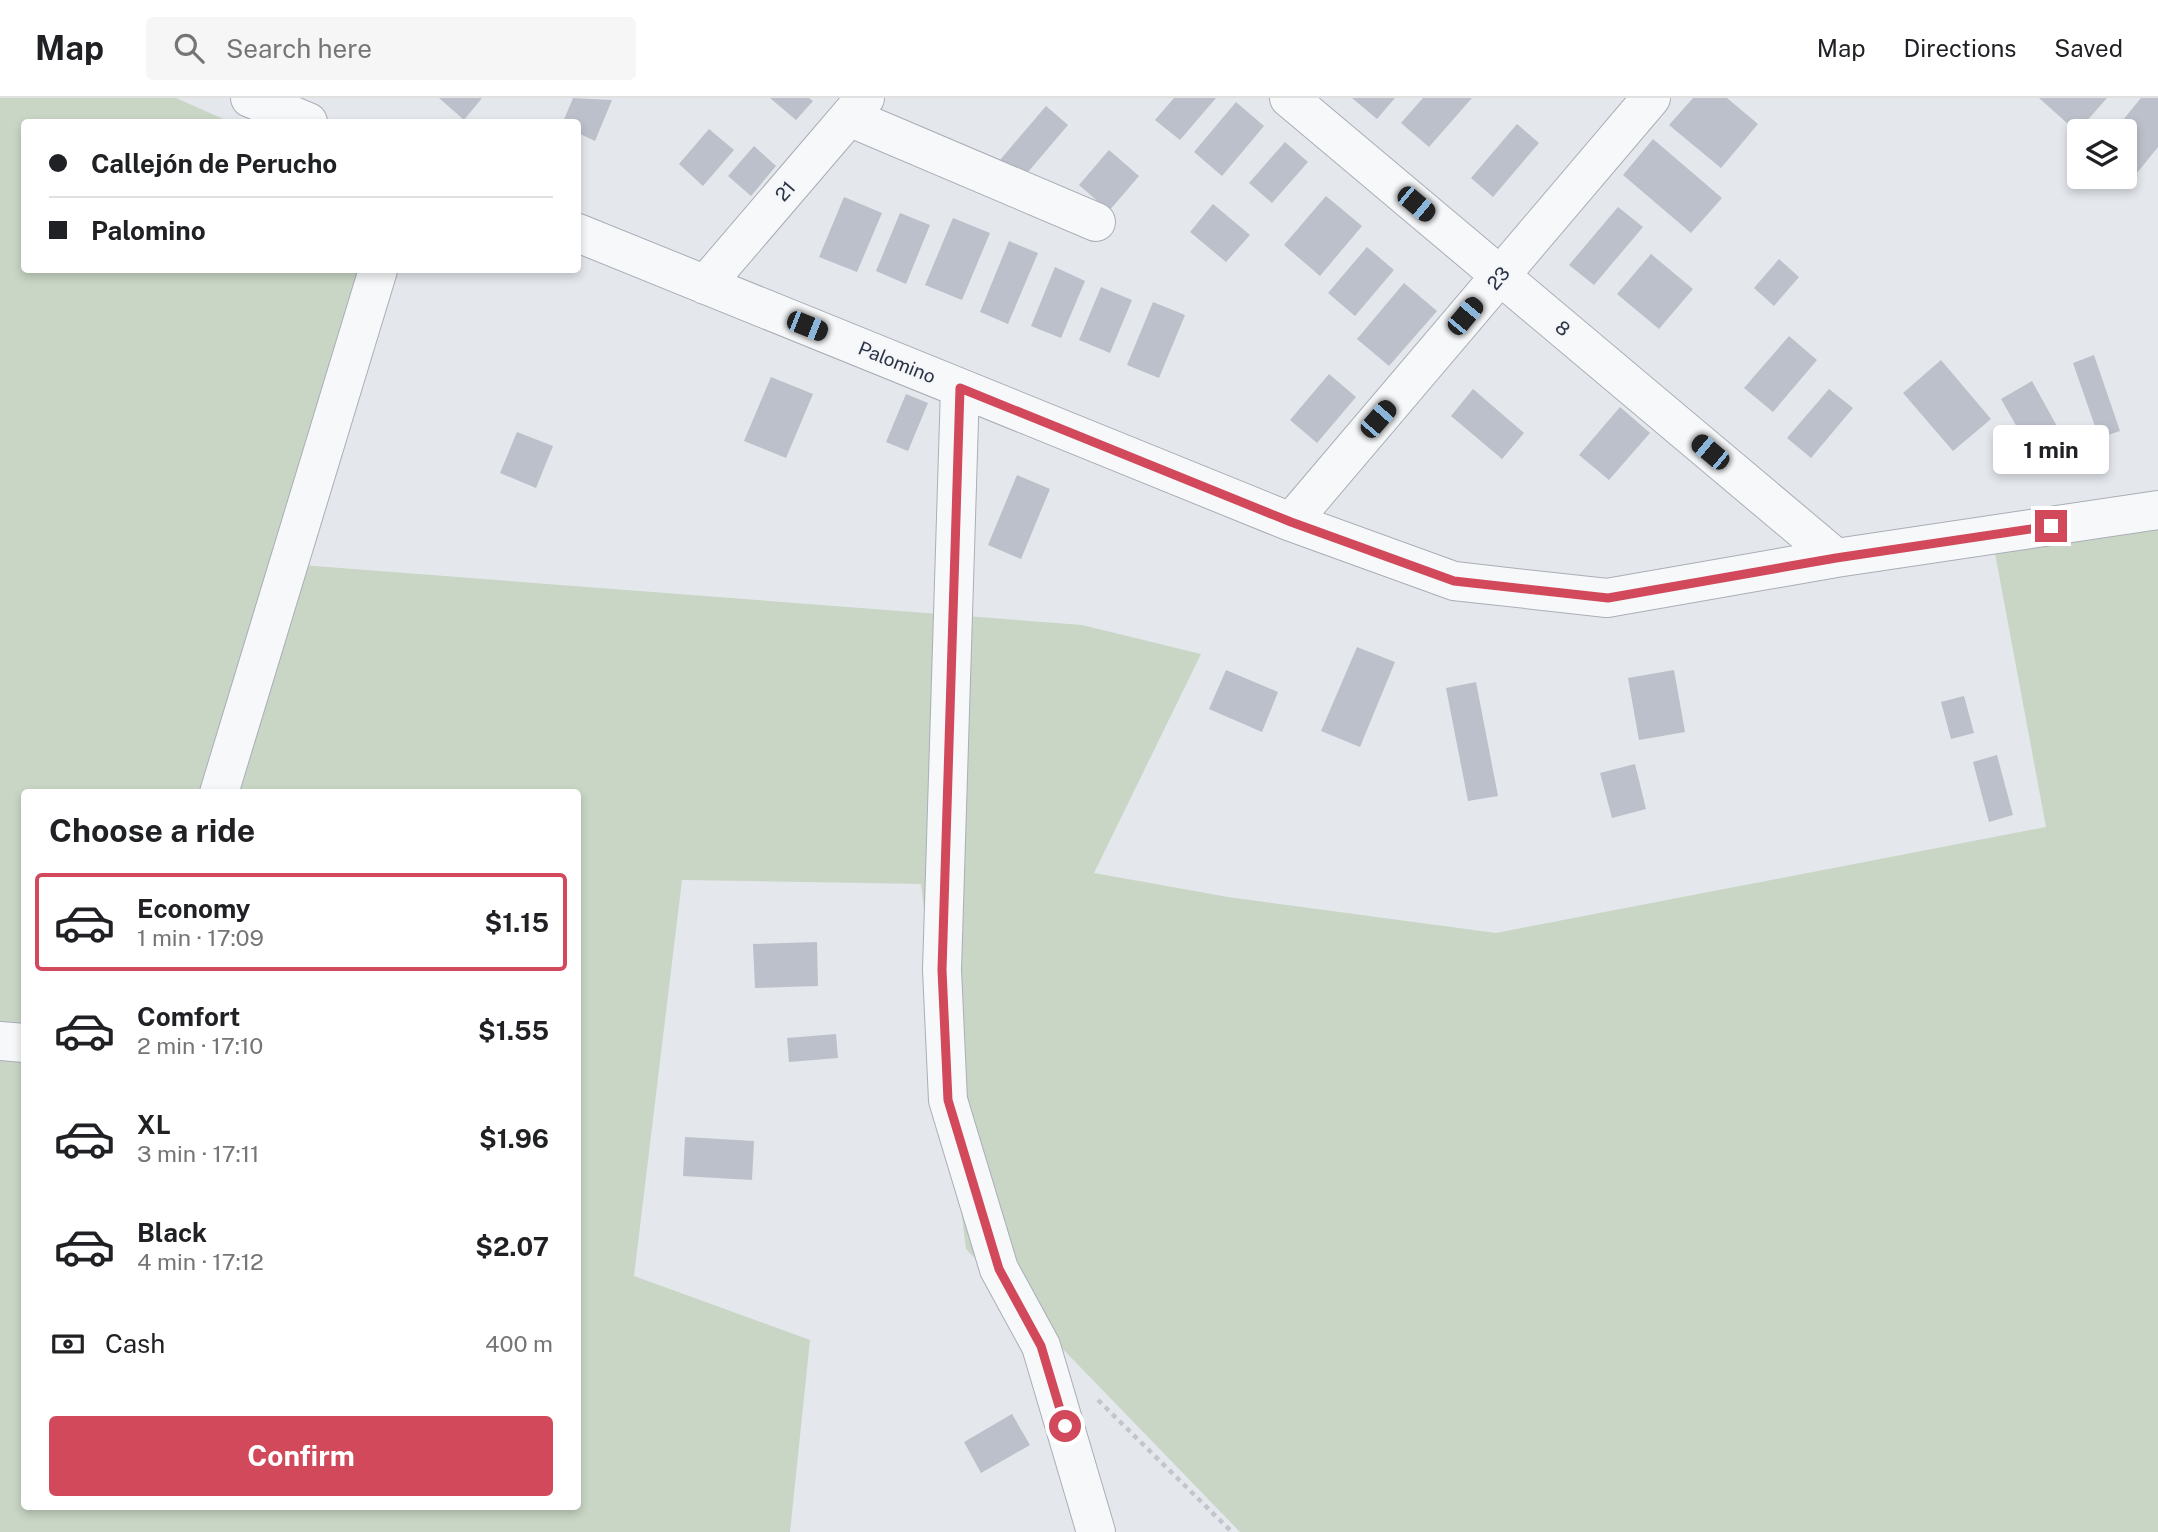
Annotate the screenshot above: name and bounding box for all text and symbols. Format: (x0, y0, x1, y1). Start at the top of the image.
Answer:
search box (146, 17, 636, 80)
text: Map (35, 29, 104, 67)
icon: search (170, 29, 208, 67)
text: Search here (226, 33, 372, 64)
text: Map (1817, 34, 1866, 62)
text: Directions (1904, 34, 2016, 62)
text: Saved (2054, 34, 2123, 62)
map controls (2067, 119, 2137, 189)
button: layers (2067, 119, 2137, 189)
text: Callejón de Perucho (91, 148, 337, 179)
street label: 21 (770, 177, 800, 205)
car (1394, 182, 1439, 226)
text: Palomino (91, 215, 206, 246)
street label: 23 (1482, 262, 1514, 294)
car (1444, 293, 1487, 339)
car (784, 308, 831, 344)
street label: 8 (1551, 316, 1575, 340)
street label: Palomino (855, 337, 939, 387)
car (1357, 396, 1400, 442)
callout: 1 min (1993, 424, 2109, 474)
car (1688, 430, 1733, 474)
text: 1 min (2023, 436, 2079, 463)
route end (2035, 510, 2067, 542)
text: Choose a ride (49, 812, 255, 849)
icon: car (53, 891, 116, 954)
text: Economy (137, 893, 250, 924)
text: $1.15 (484, 907, 549, 938)
text: 1 min · 17:09 (137, 924, 264, 951)
icon: car (53, 999, 116, 1062)
text: Comfort (137, 1001, 240, 1032)
text: $1.55 (478, 1015, 549, 1046)
text: 2 min · 17:10 (137, 1032, 263, 1059)
icon: car (53, 1107, 116, 1170)
text: XL (137, 1109, 171, 1140)
text: $1.96 (479, 1123, 549, 1154)
text: 3 min · 17:11 (137, 1140, 259, 1167)
icon: car (53, 1215, 116, 1278)
text: Black (137, 1217, 207, 1248)
text: $2.07 (475, 1231, 549, 1262)
text: 4 min · 17:12 (137, 1248, 264, 1275)
icon: cash (49, 1325, 87, 1363)
text: Cash (105, 1328, 165, 1359)
text: 400 m (485, 1330, 553, 1357)
route start (1049, 1410, 1081, 1442)
button: Confirm (49, 1416, 553, 1496)

